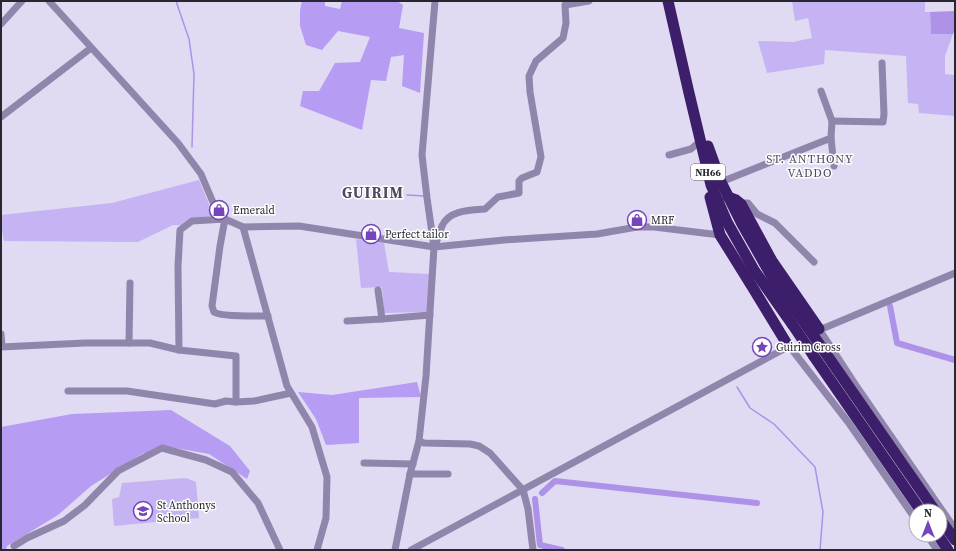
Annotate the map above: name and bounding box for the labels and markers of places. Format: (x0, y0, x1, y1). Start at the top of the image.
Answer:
shop icon: Emerald (208, 199, 230, 221)
place label: Emerald (233, 203, 276, 218)
shop icon: MRF (626, 209, 648, 231)
place label: MRF (651, 213, 675, 228)
shop icon: Perfect tailor (360, 223, 382, 245)
place label: Perfect tailor (385, 227, 449, 242)
place icon: Guirim Cross (751, 336, 773, 358)
place label: Guirim Cross (776, 340, 841, 355)
place label: St Anthonys School (157, 498, 216, 526)
school or university icon: St Anthonys School (132, 500, 154, 522)

